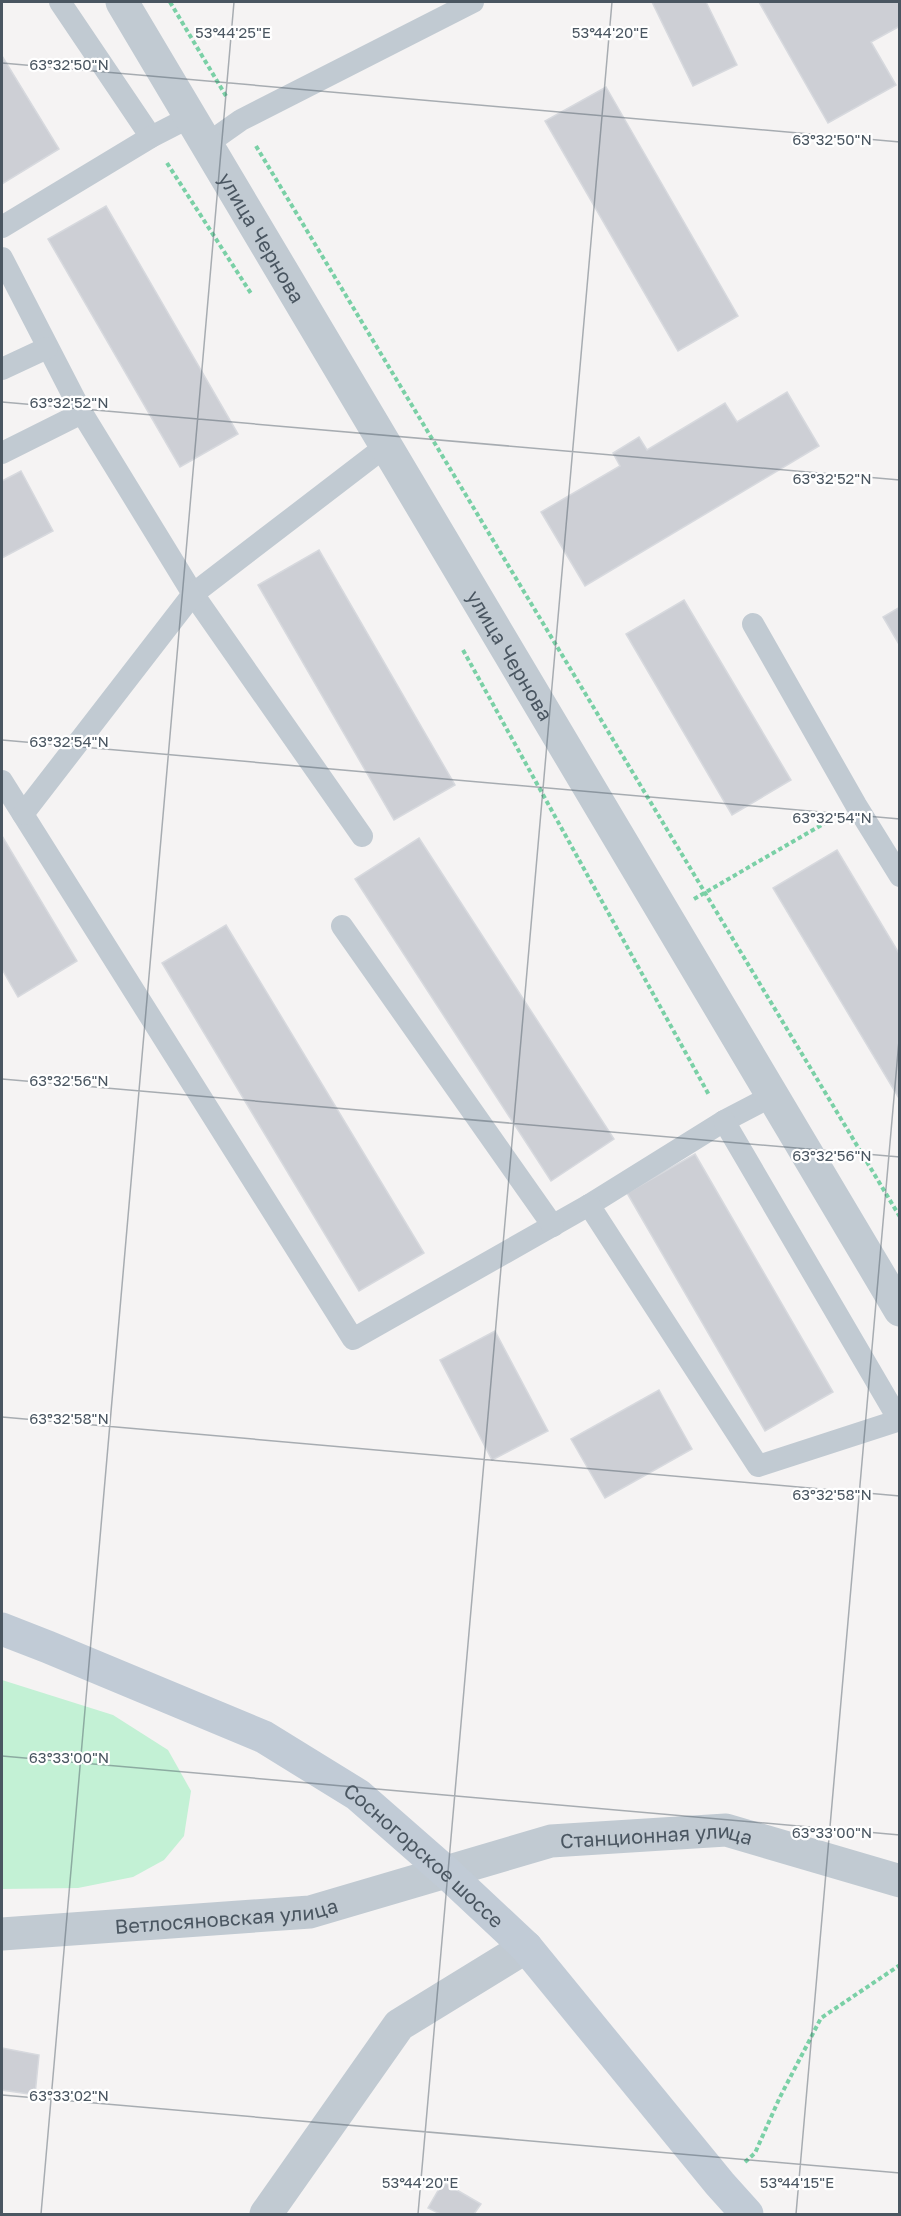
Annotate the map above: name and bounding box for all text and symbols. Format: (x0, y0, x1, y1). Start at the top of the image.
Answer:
text: 53°44'25"E (195, 23, 271, 41)
text: 53°44'20"E (572, 23, 648, 41)
text: 63°32'50"N (29, 55, 109, 73)
text: 63°32'50"N (792, 130, 872, 148)
street label: улица Чернова (214, 168, 310, 307)
text: 63°32'52"N (29, 393, 109, 411)
text: 63°32'52"N (792, 469, 872, 487)
street label: улица Чернова (462, 586, 559, 725)
text: 63°32'54"N (29, 732, 109, 750)
text: 63°32'54"N (792, 808, 872, 826)
text: 63°32'56"N (29, 1071, 109, 1089)
text: 63°32'56"N (792, 1146, 872, 1164)
text: 63°32'58"N (29, 1409, 109, 1427)
text: 63°32'58"N (792, 1485, 872, 1503)
text: 63°33'00"N (29, 1748, 109, 1766)
street label: Сосногорское шоссе (340, 1777, 509, 1932)
street label: Станционная улица (559, 1818, 756, 1852)
text: 63°33'00"N (792, 1823, 872, 1841)
street label: Ветлосяновская улица (114, 1893, 340, 1938)
text: 63°33'02"N (29, 2086, 109, 2104)
text: 53°44'20"E (382, 2173, 458, 2191)
text: 53°44'15"E (760, 2173, 834, 2191)

